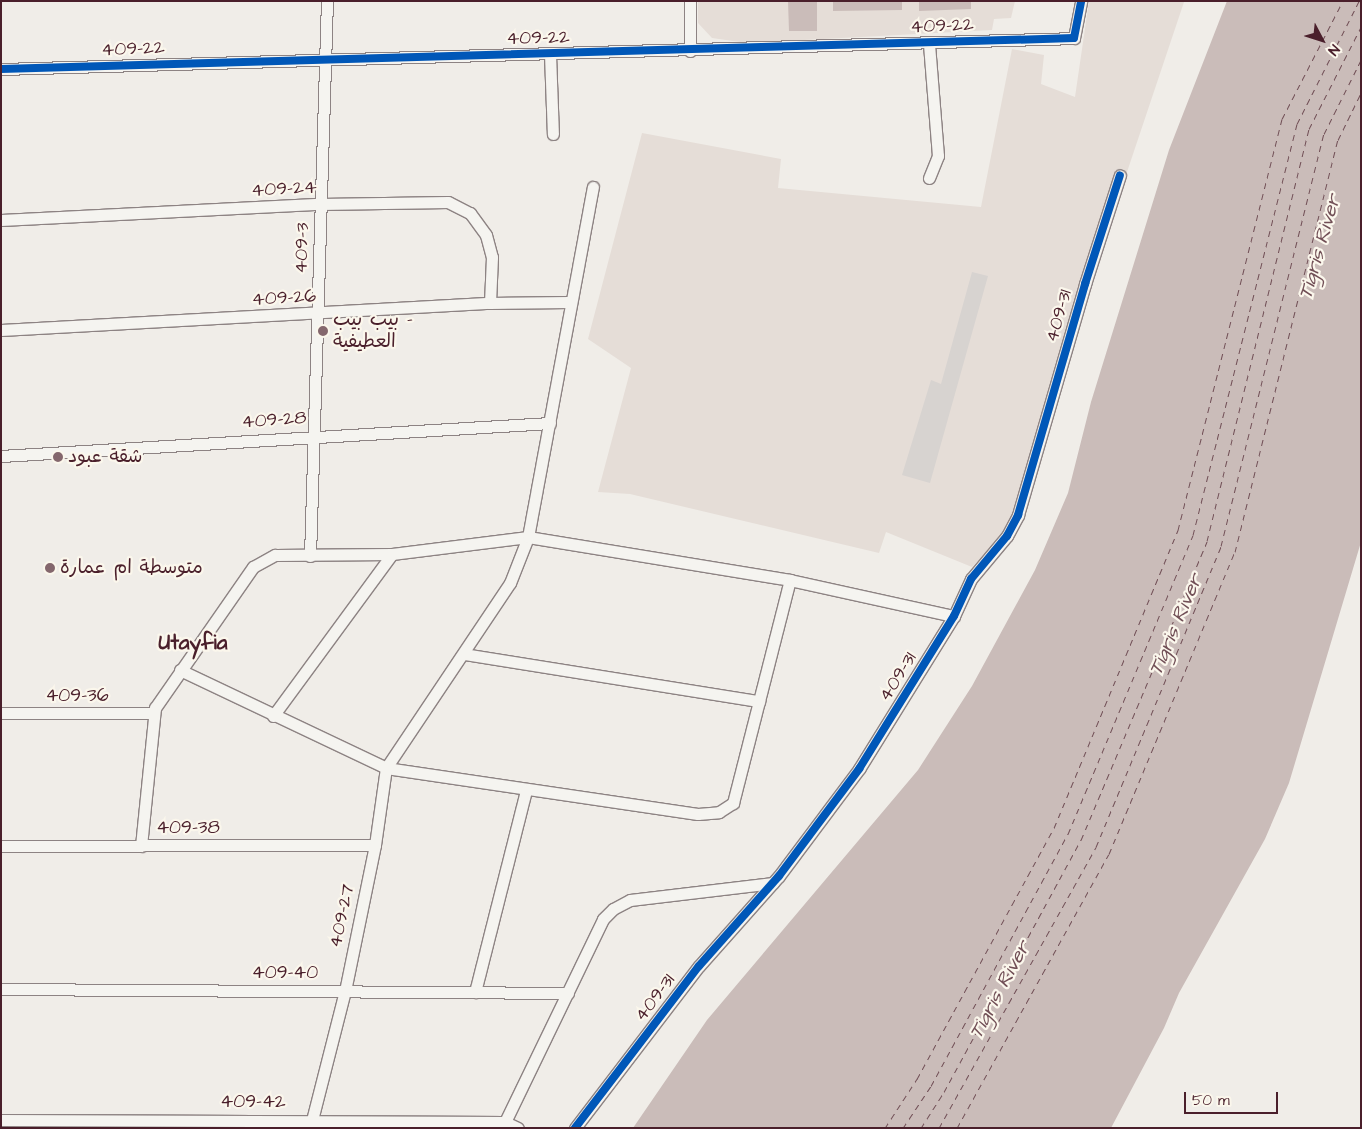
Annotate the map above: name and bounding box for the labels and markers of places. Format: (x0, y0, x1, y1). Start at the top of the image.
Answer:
place label: بيب بيب - العطيفية (333, 309, 413, 353)
marker: بيب بيب - العطيفية (317, 325, 329, 337)
place label: شقة عبود (68, 446, 143, 468)
marker: شقة عبود (52, 451, 64, 463)
place label: متوسطة ام عمارة (60, 557, 203, 579)
marker: متوسطة ام عمارة (44, 562, 56, 574)

